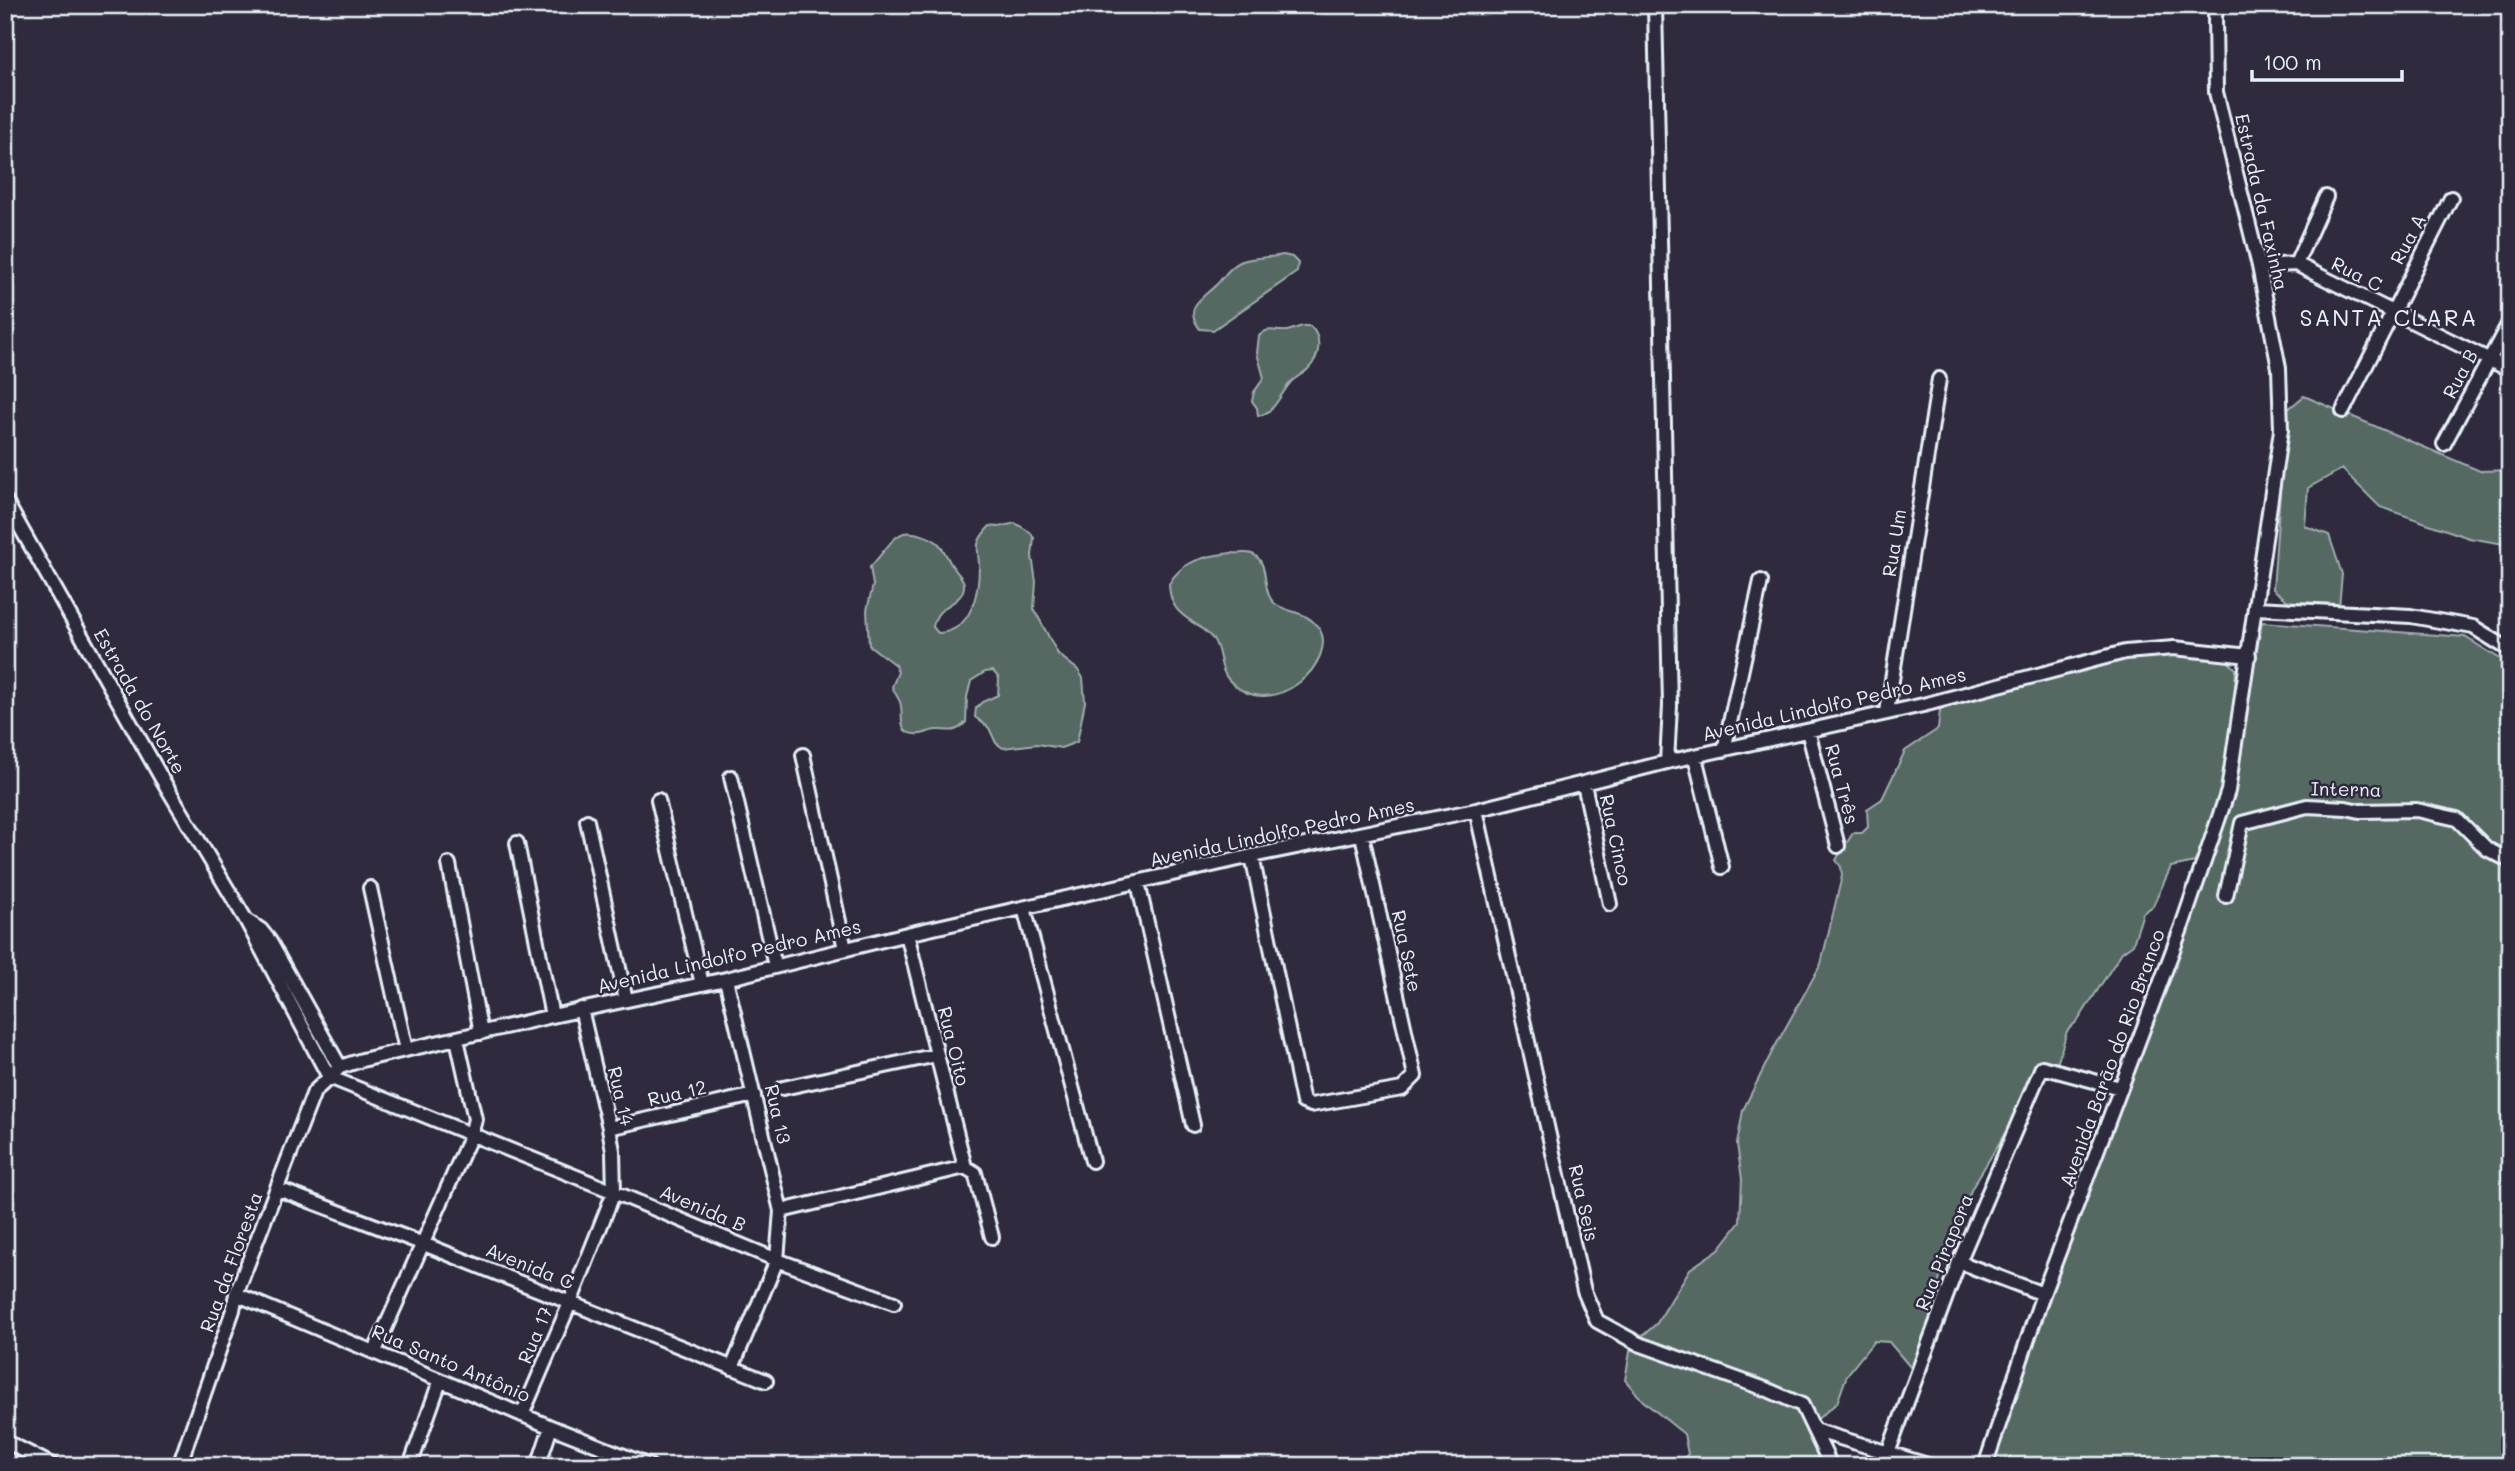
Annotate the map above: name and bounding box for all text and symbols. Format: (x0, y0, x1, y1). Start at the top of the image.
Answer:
scale bar (2252, 38, 2403, 82)
text: 100 m (2263, 48, 2322, 75)
street label: Estrada da Faxinha (2230, 111, 2295, 293)
street label: Rua A (2384, 209, 2431, 268)
street label: Rua C (2327, 250, 2387, 297)
district label: SANTA CLARA (2299, 302, 2479, 332)
street label: Rua B (2436, 345, 2483, 403)
street label: Rua Um (1876, 507, 1911, 579)
street label: Estrada do Norte (89, 623, 192, 778)
street label: Avenida Lindolfo Pedro Ames (1699, 661, 1968, 746)
street label: Rua Três (1820, 741, 1865, 827)
street label: Interna (2310, 775, 2382, 802)
street label: Avenida Lindolfo Pedro Ames (1147, 791, 1417, 872)
street label: Rua Cinco (1595, 792, 1638, 888)
street label: Rua Sete (1387, 908, 1428, 994)
street label: Avenida Lindolfo Pedro Ames (594, 913, 863, 998)
street label: Avenida Barão do Rio Branco (2053, 925, 2170, 1190)
street label: Rua Oito (933, 1004, 976, 1088)
street label: Rua 14 (603, 1064, 640, 1128)
street label: Rua 12 (645, 1074, 709, 1111)
street label: Rua 13 (760, 1082, 797, 1146)
street label: Rua Seis (1564, 1162, 1605, 1244)
street label: Avenida B (656, 1178, 750, 1237)
street label: Rua da Floresta (194, 1188, 268, 1336)
street label: Rua Pirapora (1909, 1190, 1978, 1314)
street label: Avenida C (482, 1237, 578, 1295)
street label: Rua 17 (511, 1303, 558, 1367)
street label: Rua Santo Antônio (368, 1318, 534, 1407)

